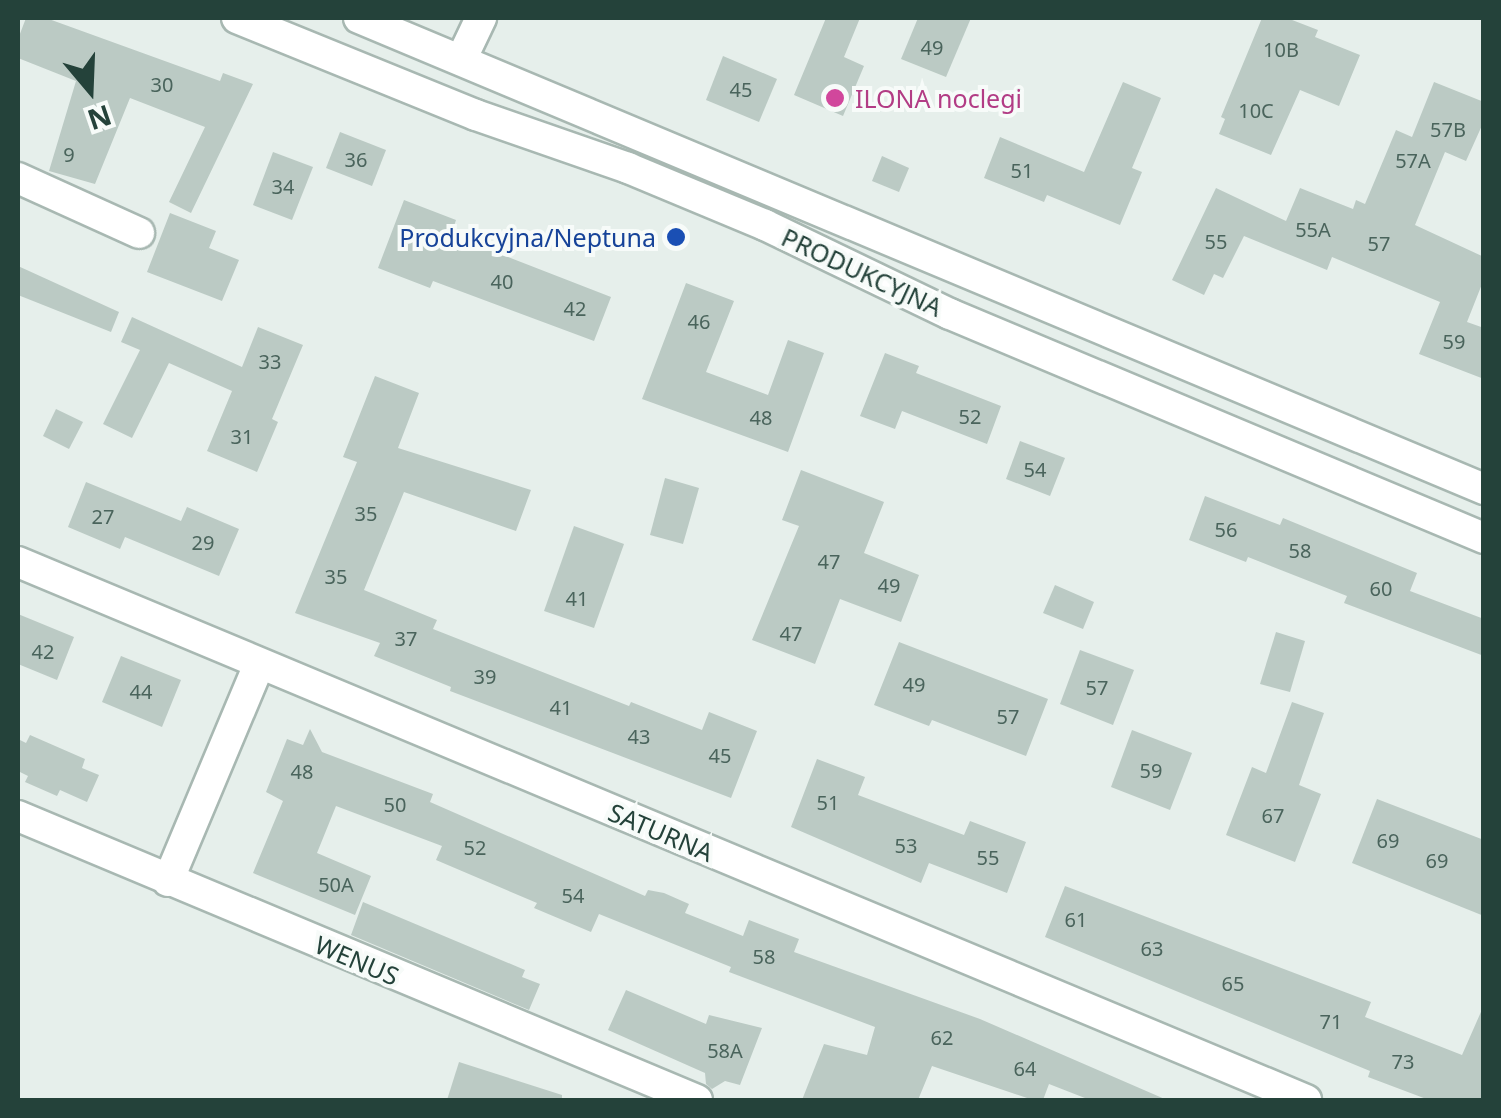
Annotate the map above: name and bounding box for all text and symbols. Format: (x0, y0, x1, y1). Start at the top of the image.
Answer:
house number: 49 (921, 35, 943, 59)
house number: 10B (1263, 37, 1299, 61)
north arrow (40, 40, 140, 140)
house number: 30 (151, 72, 173, 96)
house number: 45 (730, 77, 752, 101)
place label: ILONA noclegi (855, 83, 1022, 113)
marker: ILONA noclegi (824, 87, 846, 109)
text: N (83, 97, 117, 140)
house number: 10C (1238, 98, 1274, 122)
house number: 57B (1430, 117, 1466, 141)
house number: 9 (63, 142, 75, 166)
house number: 36 (345, 147, 367, 171)
house number: 57A (1395, 148, 1431, 172)
house number: 51 (1011, 158, 1033, 182)
house number: 34 (272, 174, 294, 198)
house number: 55A (1295, 217, 1331, 241)
place label: Produkcyjna/Neptuna (399, 222, 656, 252)
street label: PRODUKCYJNA (777, 222, 947, 322)
marker: Produkcyjna/Neptuna (665, 226, 687, 248)
house number: 55 (1205, 229, 1227, 253)
house number: 57 (1368, 231, 1390, 255)
house number: 40 (491, 269, 513, 293)
house number: 42 (564, 296, 586, 320)
house number: 46 (688, 309, 710, 333)
house number: 59 (1443, 329, 1465, 353)
house number: 33 (259, 349, 281, 373)
house number: 52 (959, 404, 981, 428)
house number: 48 (750, 405, 772, 429)
house number: 31 (231, 424, 253, 448)
house number: 54 (1024, 457, 1046, 481)
house number: 35 (355, 501, 377, 525)
house number: 27 (92, 504, 114, 528)
house number: 56 (1215, 517, 1237, 541)
house number: 29 (192, 530, 214, 554)
house number: 58 (1289, 538, 1311, 562)
house number: 47 (818, 549, 840, 573)
house number: 35 (325, 564, 347, 588)
house number: 49 (878, 573, 900, 597)
house number: 60 (1370, 576, 1392, 600)
house number: 41 (566, 586, 588, 610)
house number: 47 (780, 621, 802, 645)
house number: 37 (395, 626, 417, 650)
house number: 42 (32, 639, 54, 663)
house number: 39 (474, 664, 496, 688)
house number: 49 (903, 672, 925, 696)
house number: 57 (1086, 675, 1108, 699)
house number: 44 (130, 679, 152, 703)
house number: 41 (550, 695, 572, 719)
house number: 57 (997, 704, 1019, 728)
house number: 43 (628, 724, 650, 748)
house number: 45 (709, 743, 731, 767)
house number: 59 (1140, 758, 1162, 782)
house number: 48 (291, 759, 313, 783)
house number: 51 (817, 790, 839, 814)
house number: 50 (384, 792, 406, 816)
street label: SATURNA (604, 797, 718, 867)
house number: 67 (1262, 803, 1284, 827)
house number: 69 (1377, 828, 1399, 852)
house number: 53 (895, 833, 917, 857)
house number: 52 (464, 835, 486, 859)
house number: 55 (977, 845, 999, 869)
house number: 69 (1426, 848, 1448, 872)
house number: 50A (318, 872, 354, 896)
house number: 54 (562, 883, 584, 907)
house number: 61 (1065, 907, 1087, 931)
street label: WENUS (311, 929, 403, 991)
house number: 63 (1141, 936, 1163, 960)
house number: 58 (753, 944, 775, 968)
house number: 65 (1222, 971, 1244, 995)
house number: 71 (1320, 1009, 1342, 1033)
house number: 62 (931, 1025, 953, 1049)
house number: 58A (707, 1038, 743, 1062)
house number: 73 (1392, 1049, 1414, 1073)
house number: 64 (1014, 1056, 1036, 1080)

